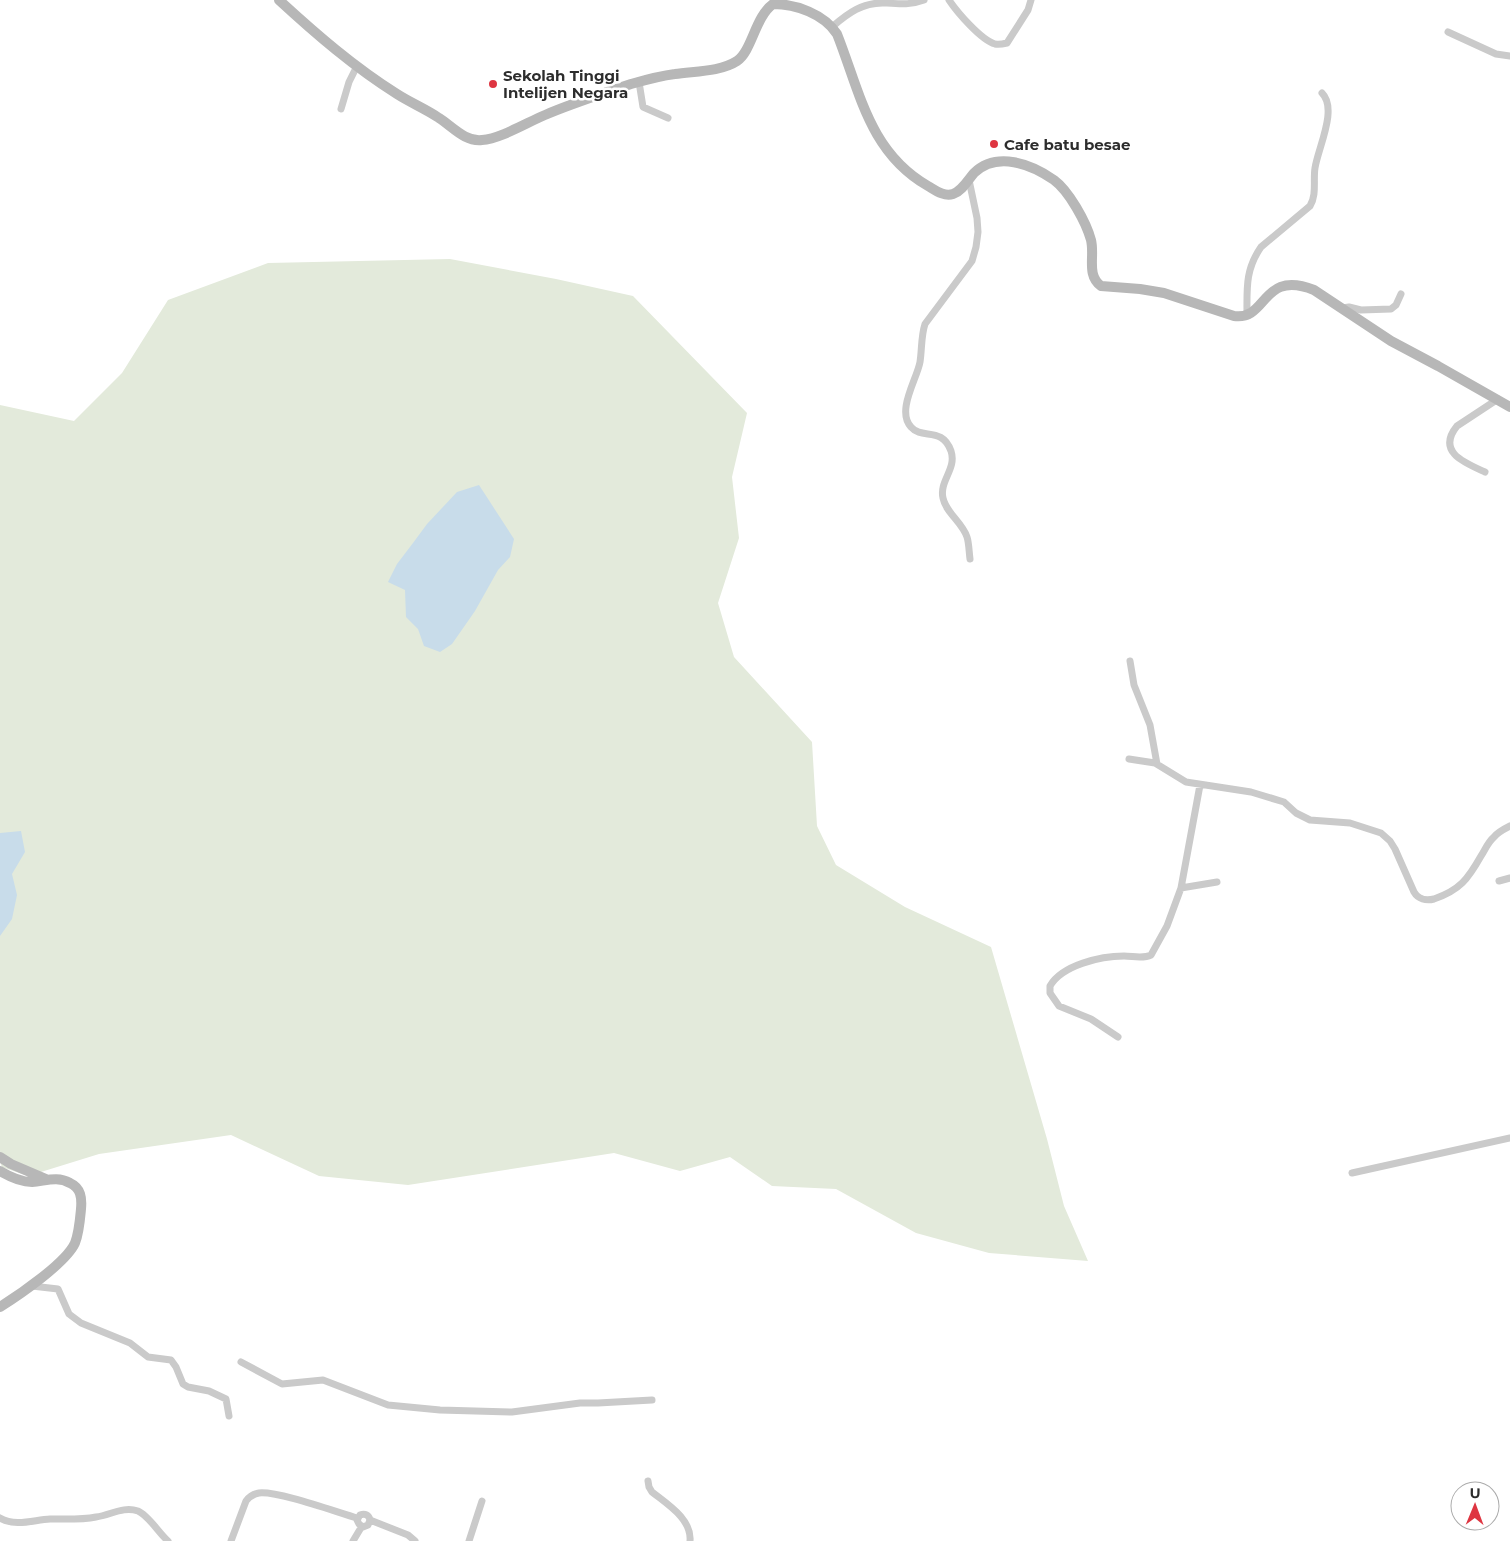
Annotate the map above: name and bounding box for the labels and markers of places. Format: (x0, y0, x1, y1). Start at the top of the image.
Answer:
place label: Sekolah Tinggi Intelijen Negara (503, 66, 628, 102)
marker: Sekolah Tinggi Intelijen Negara (487, 78, 499, 90)
place label: Cafe batu besae (1004, 135, 1131, 154)
marker: Cafe batu besae (988, 138, 1000, 150)

